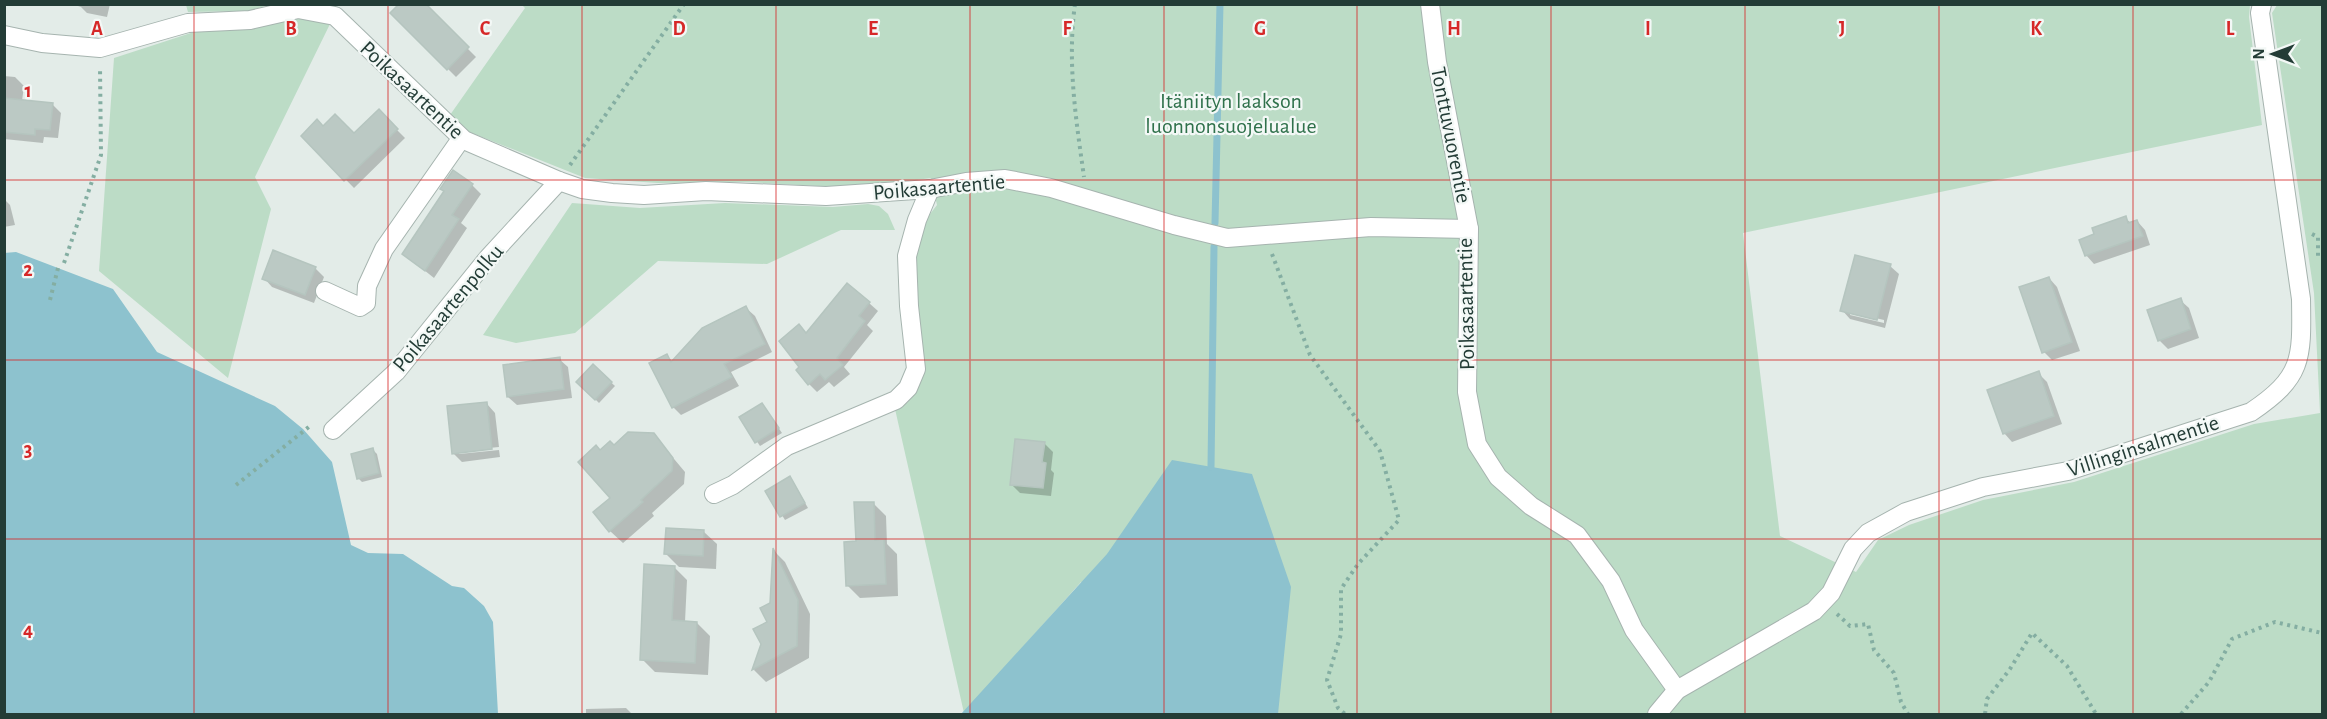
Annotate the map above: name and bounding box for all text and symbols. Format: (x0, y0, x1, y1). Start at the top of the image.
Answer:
text: A (91, 19, 103, 39)
text: B (285, 19, 297, 39)
text: C (480, 19, 491, 39)
text: D (672, 19, 686, 39)
text: E (868, 19, 878, 39)
text: F (1062, 19, 1072, 39)
text: G (1254, 19, 1266, 39)
text: H (1447, 19, 1461, 39)
text: I (1645, 19, 1651, 39)
text: J (1839, 19, 1845, 39)
text: K (2030, 19, 2042, 39)
text: L (2226, 19, 2235, 39)
north arrow (2243, 24, 2303, 84)
street label: Poikasaartentie (356, 37, 468, 143)
text: N (2251, 48, 2267, 60)
street label: Tonttuvuorentie (1427, 65, 1475, 205)
text: 1 (24, 81, 32, 101)
park label: Itäniityn laakson luonnonsuojelualue (1145, 90, 1317, 137)
street label: Poikasaartentie (872, 170, 1006, 204)
street label: Poikasaartentie (1454, 238, 1478, 370)
street label: Poikasaartenpolku (389, 240, 507, 376)
text: 2 (23, 260, 33, 280)
street label: Villinginsalmentie (2064, 411, 2222, 481)
text: 3 (24, 440, 32, 460)
text: 4 (23, 620, 33, 640)

